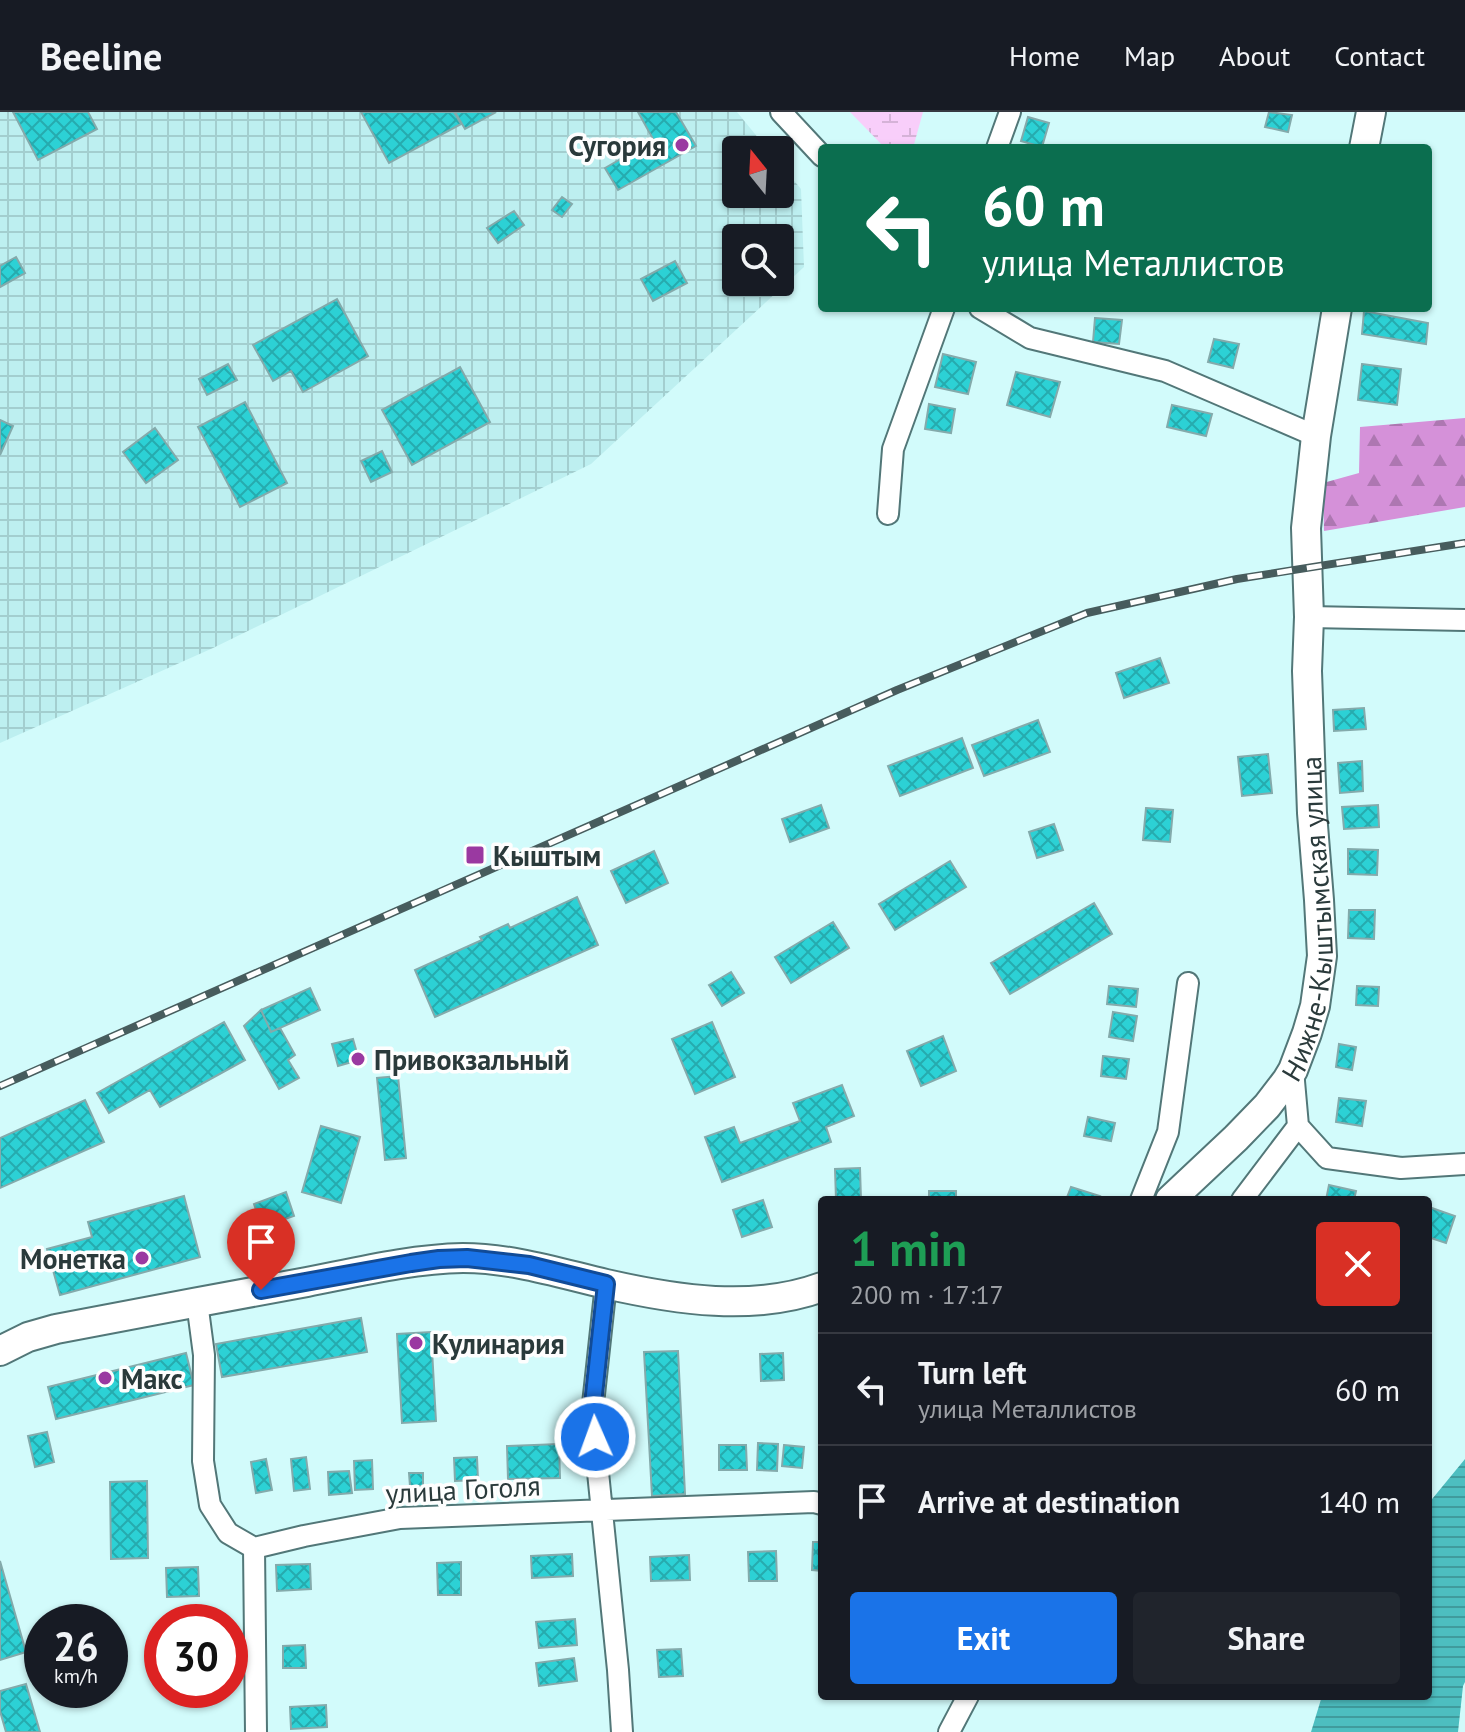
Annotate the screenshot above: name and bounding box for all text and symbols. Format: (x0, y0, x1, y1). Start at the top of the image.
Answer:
text: Beeline (40, 31, 162, 80)
text: Home (1009, 37, 1080, 74)
text: Map (1124, 37, 1175, 74)
text: About (1219, 37, 1290, 74)
text: Contact (1334, 37, 1425, 74)
place label: Сугория (568, 127, 666, 164)
marker: Сугория (673, 136, 691, 154)
north arrow (722, 136, 794, 208)
map controls (722, 136, 794, 296)
text: 60 m (982, 169, 1105, 241)
icon: left (850, 176, 954, 280)
button: search (722, 224, 794, 296)
text: улица Металлистов (982, 239, 1285, 286)
street label: Нижне-Кыштымская улица (1272, 756, 1340, 1088)
place label: Кыштым (493, 837, 601, 874)
marker: Кыштым (464, 844, 486, 866)
place label: Привокзальный (374, 1041, 569, 1078)
marker: Привокзальный (349, 1050, 367, 1068)
pin (227, 1208, 295, 1290)
text: 1 min (850, 1217, 967, 1279)
icon: arrive (239, 1220, 283, 1264)
button: close (1316, 1222, 1400, 1306)
place label: Монетка (20, 1240, 126, 1277)
marker: Монетка (133, 1249, 151, 1267)
text: 200 m · 17:17 (850, 1278, 1004, 1311)
place label: Кулинария (432, 1325, 565, 1362)
marker: Кулинария (407, 1334, 425, 1352)
text: Turn left (918, 1353, 1026, 1392)
place label: Макс (121, 1360, 183, 1397)
icon: left (850, 1367, 894, 1411)
marker: Макс (96, 1369, 114, 1387)
text: 60 m (1335, 1370, 1400, 1409)
text: улица Металлистов (918, 1392, 1137, 1425)
position arrow (553, 1395, 637, 1479)
street label: улица Гоголя (385, 1466, 541, 1512)
icon: arrive (850, 1479, 894, 1523)
text: Arrive at destination (918, 1482, 1180, 1521)
text: 140 m (1319, 1482, 1400, 1521)
button: Exit (850, 1592, 1117, 1684)
button: Share (1133, 1592, 1400, 1684)
speed limit sign: 30 (144, 1604, 248, 1708)
text: 26 (53, 1620, 99, 1672)
text: km/h (54, 1663, 98, 1689)

